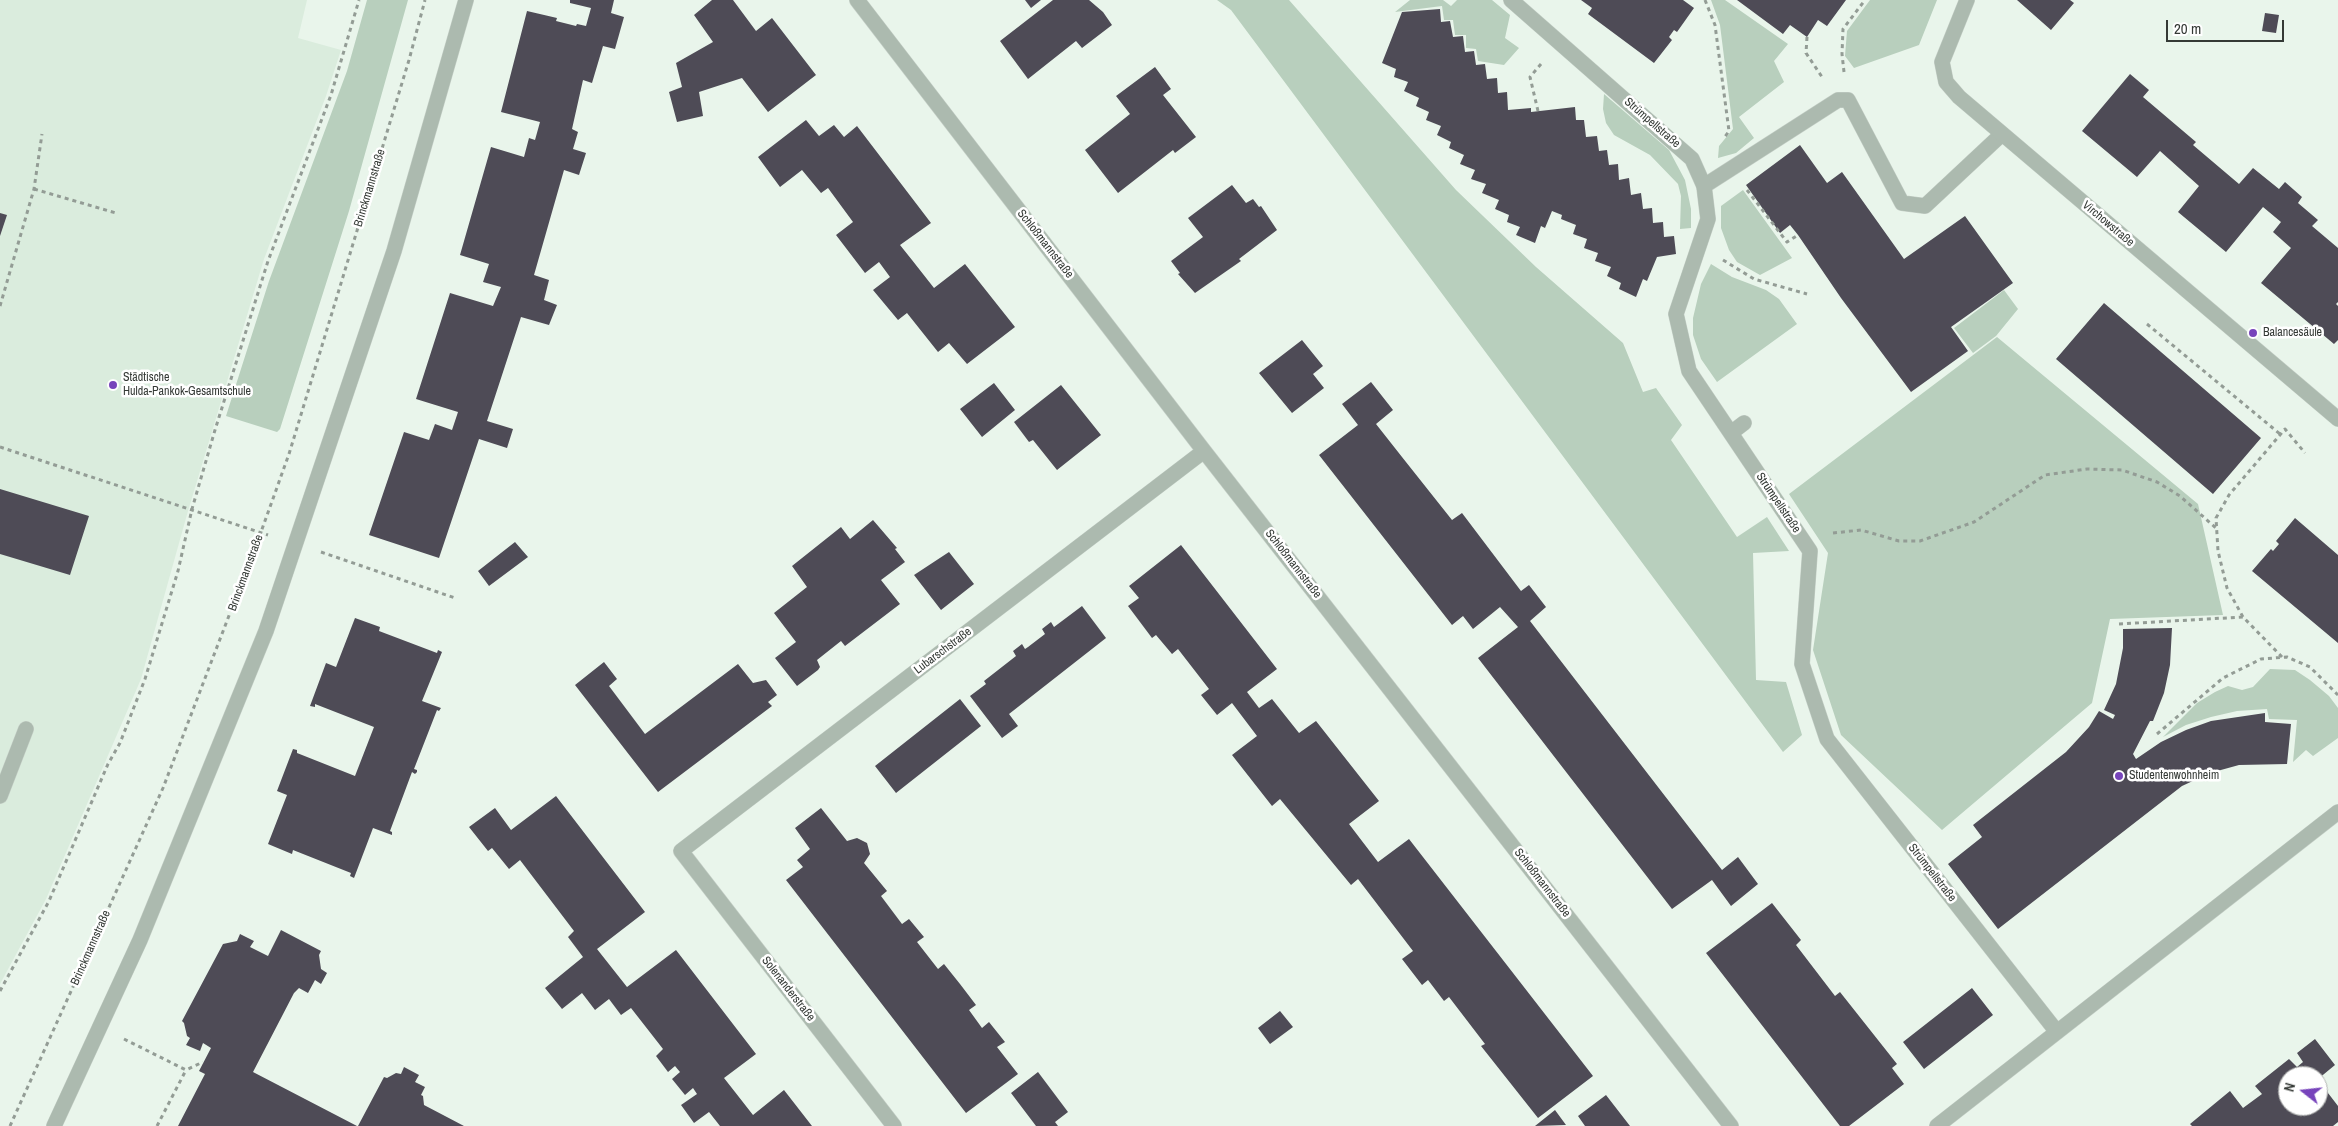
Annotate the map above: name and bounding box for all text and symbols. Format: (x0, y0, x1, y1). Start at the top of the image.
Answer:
scale bar (2168, 10, 2286, 42)
text: 20 m (2174, 18, 2201, 39)
street label: Strümpellstraße (1621, 95, 1683, 151)
street label: Brinckmannstraße (351, 147, 389, 229)
street label: Virchowstraße (2079, 198, 2137, 250)
street label: Schloßmannstraße (1014, 207, 1076, 281)
place label: Balancesäule (2263, 326, 2322, 340)
marker: Balancesäule (2247, 327, 2259, 339)
place label: Städtische Hulda-Pankok-Gesamtschule (123, 371, 251, 399)
marker: Städtische Hulda-Pankok-Gesamtschule (107, 379, 119, 391)
street label: Strümpellstraße (1753, 470, 1803, 536)
street label: Schloßmannstraße (1262, 527, 1324, 601)
street label: Brinckmannstraße (225, 533, 267, 613)
street label: Lubarschstraße (911, 625, 975, 677)
place label: Studentenwohnheim (2129, 769, 2219, 783)
marker: Studentenwohnheim (2113, 770, 2125, 782)
street label: Strümpellstraße (1905, 841, 1959, 905)
street label: Schloßmannstraße (1511, 846, 1573, 920)
street label: Brinckmannstraße (68, 908, 114, 988)
street label: Solenanderstraße (758, 954, 818, 1024)
north arrow (2278, 1066, 2328, 1116)
text: N (2280, 1081, 2299, 1094)

